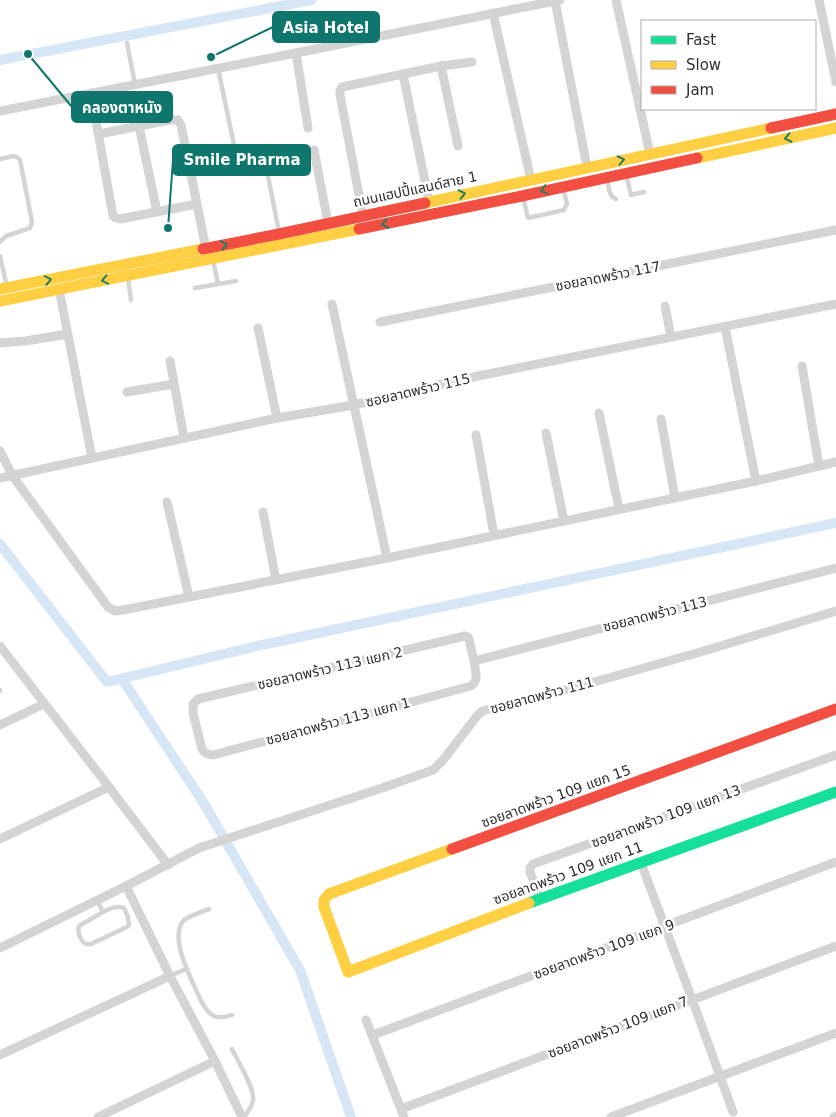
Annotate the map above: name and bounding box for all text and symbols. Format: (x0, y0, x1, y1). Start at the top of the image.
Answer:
callout: Asia Hotel (273, 12, 379, 42)
text: Asia Hotel (283, 19, 369, 37)
legend (641, 20, 816, 110)
text: Fast (686, 31, 716, 49)
text: Slow (686, 56, 721, 74)
text: Jam (685, 81, 714, 99)
callout: คลองตาหนัง (72, 92, 172, 122)
text: คลองตาหนัง (82, 99, 162, 117)
one-way arrow (784, 132, 793, 143)
callout: Smile Pharma (173, 145, 310, 175)
text: Smile Pharma (183, 151, 301, 169)
one-way arrow (616, 155, 625, 166)
street label: ถนนแฮปปี้แลนด์สาย 1 (351, 166, 479, 210)
one-way arrow (539, 184, 548, 195)
one-way arrow (458, 189, 466, 200)
one-way arrow (380, 218, 389, 229)
one-way arrow (220, 240, 229, 250)
street label: ซอยลาดพร้าว 117 (554, 258, 662, 294)
one-way arrow (101, 274, 110, 285)
one-way arrow (43, 275, 52, 286)
street label: ซอยลาดพร้าว 115 (364, 370, 472, 410)
street label: ซอยลาดพร้าว 113 (601, 593, 709, 635)
street label: ซอยลาดพร้าว 113 แยก 2 (256, 643, 404, 693)
street label: ซอยลาดพร้าว 111 (488, 673, 596, 717)
street label: ซอยลาดพร้าว 113 แยก 1 (264, 694, 412, 748)
street label: ซอยลาดพร้าว 109 แยก 15 (479, 762, 633, 830)
street label: ซอยลาดพร้าว 109 แยก 13 (589, 782, 743, 850)
street label: ซอยลาดพร้าว 109 แยก 11 (491, 839, 645, 907)
street label: ซอยลาดพร้าว 109 แยก 9 (531, 916, 677, 982)
street label: ซอยลาดพร้าว 109 แยก 7 (546, 993, 690, 1061)

